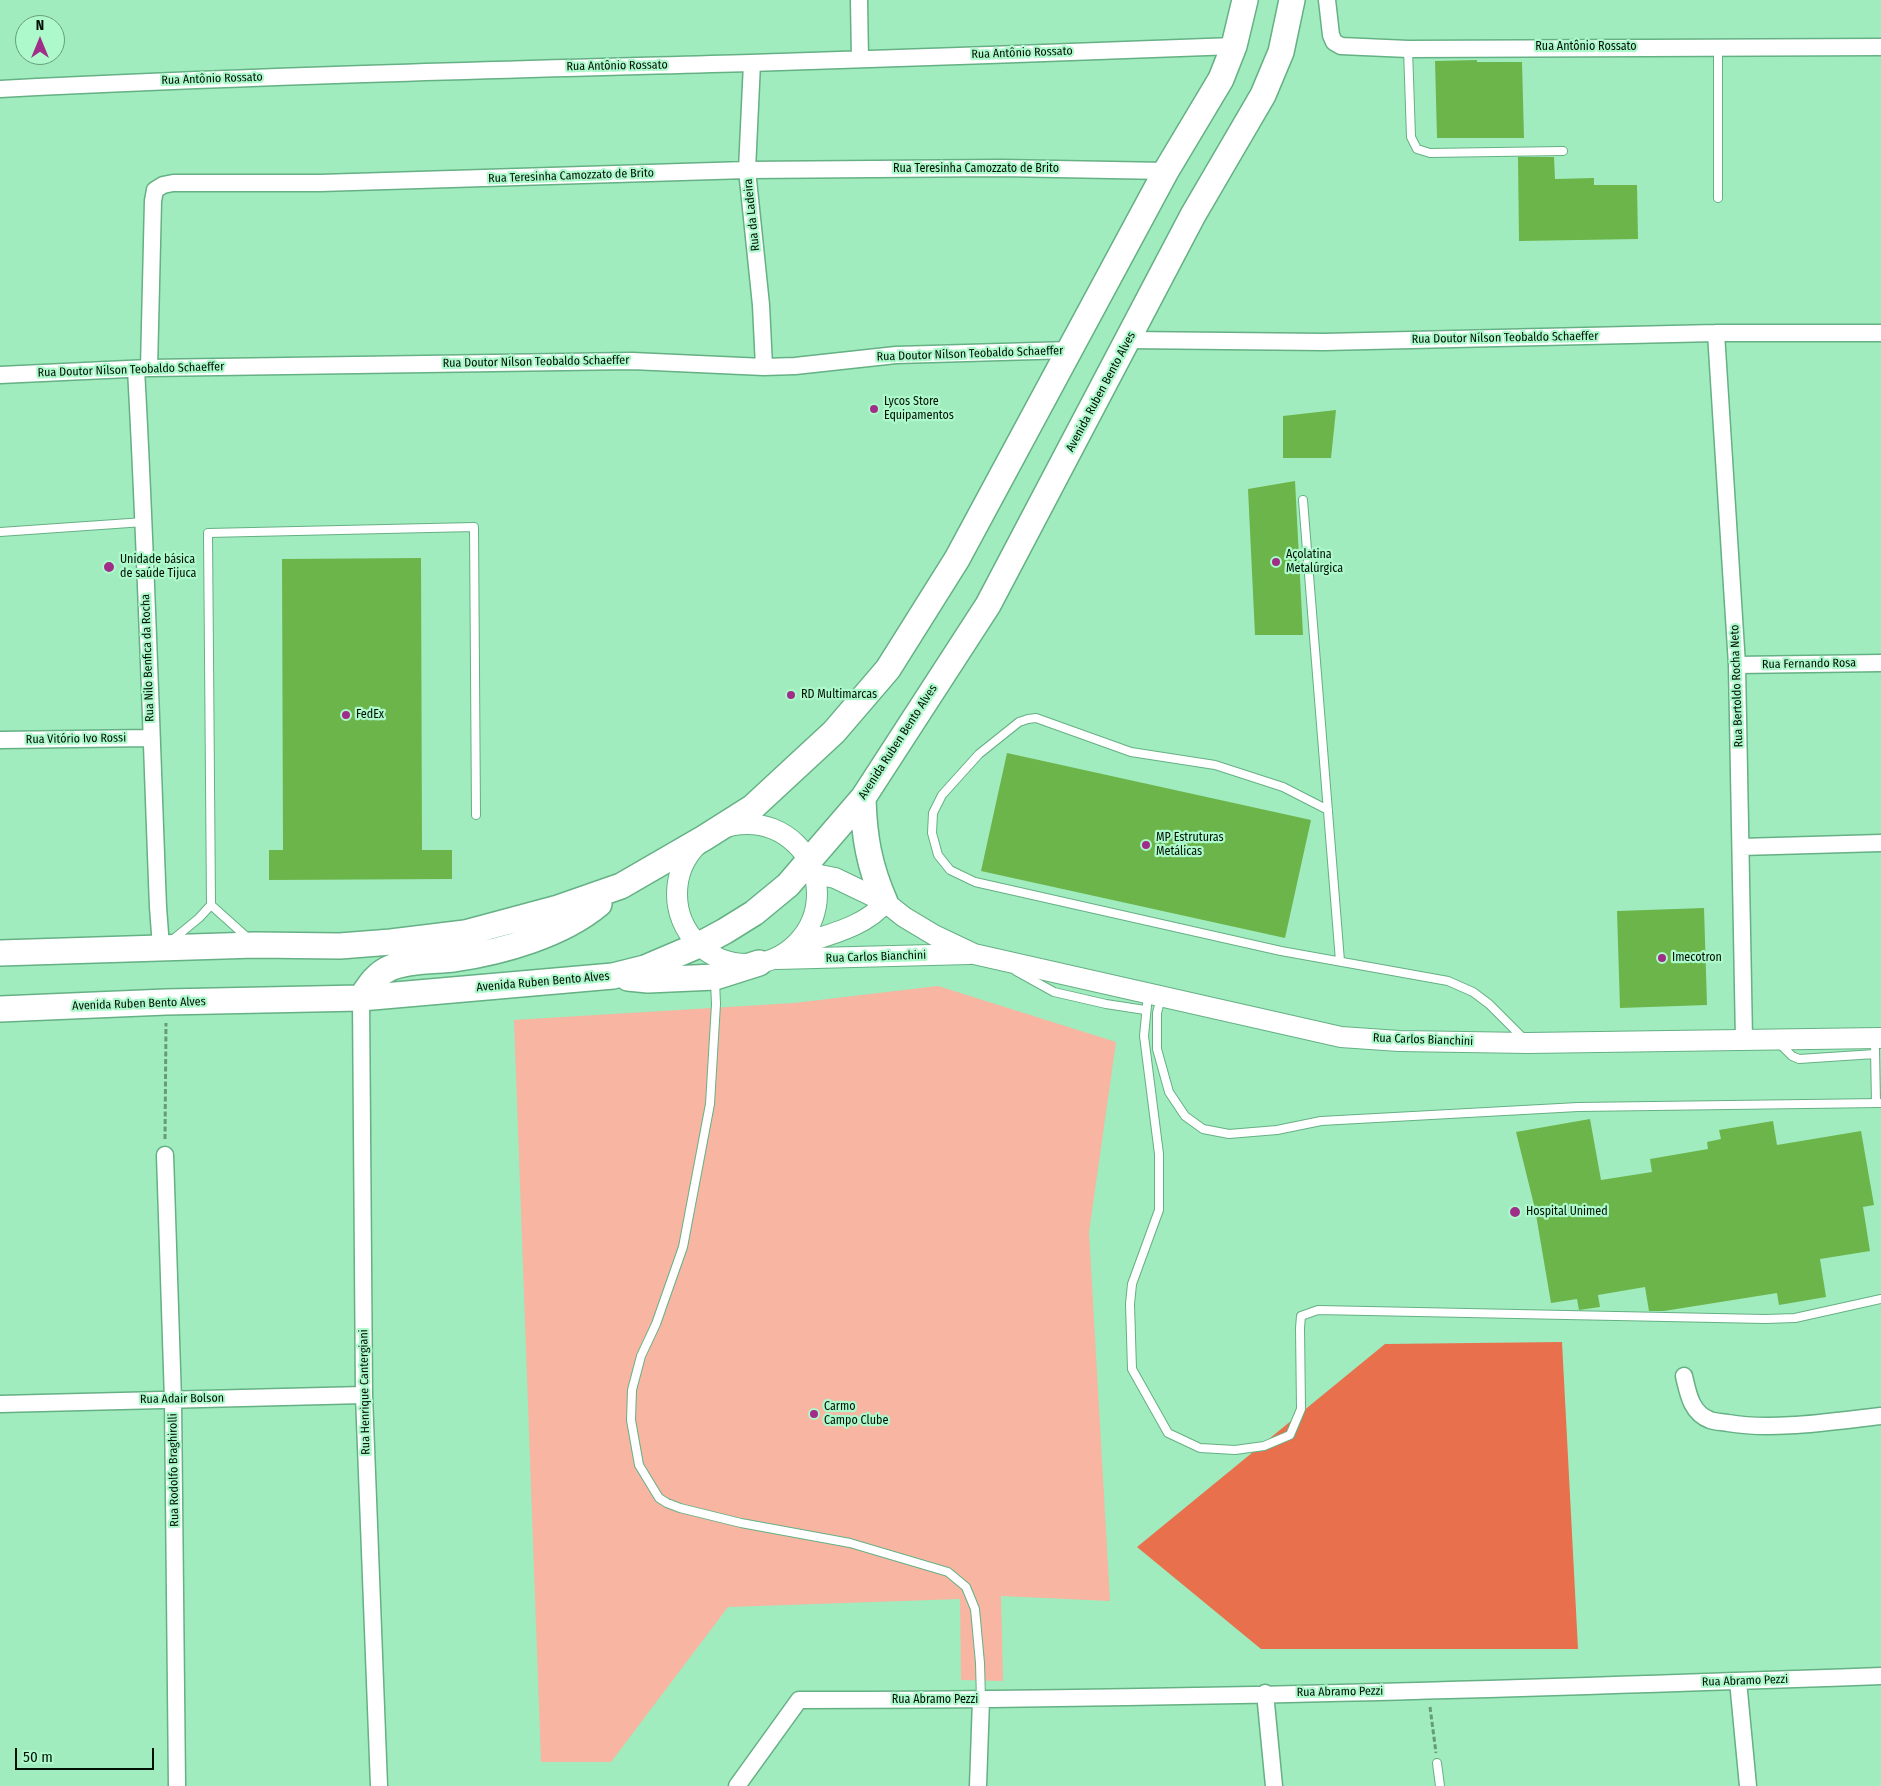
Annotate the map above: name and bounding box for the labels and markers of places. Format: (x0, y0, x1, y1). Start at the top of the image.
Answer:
place label: Lycos Store Equipamentos (884, 395, 954, 423)
marker: Lycos Store Equipamentos (868, 403, 880, 415)
place label: Açolatina Metalúrgica (1286, 548, 1343, 576)
place label: Unidade básica de saúde Tijuca (120, 553, 196, 581)
marker: Açolatina Metalúrgica (1270, 556, 1282, 568)
marker: Unidade básica de saúde Tijuca (102, 560, 116, 574)
place label: RD Multimarcas (801, 688, 877, 702)
marker: RD Multimarcas (785, 689, 797, 701)
place label: FedEx (356, 708, 384, 722)
marker: FedEx (340, 709, 352, 721)
place label: MP Estruturas Metálicas (1156, 831, 1224, 859)
marker: MP Estruturas Metálicas (1140, 839, 1152, 851)
place label: Imecotron (1672, 951, 1722, 965)
marker: Imecotron (1656, 952, 1668, 964)
marker: Hospital Unimed (1508, 1205, 1522, 1219)
place label: Hospital Unimed (1526, 1205, 1608, 1219)
place label: Carmo Campo Clube (824, 1400, 888, 1428)
marker: Carmo Campo Clube (808, 1408, 820, 1420)

